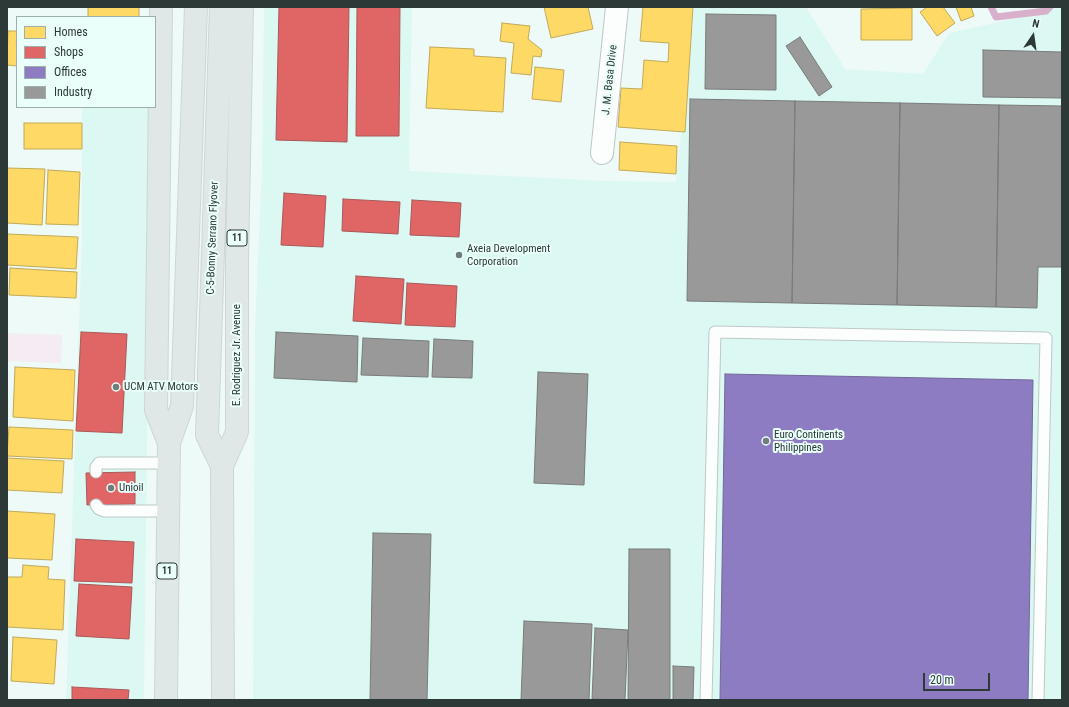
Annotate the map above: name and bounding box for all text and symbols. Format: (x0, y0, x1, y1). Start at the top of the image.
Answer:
legend (16, 16, 156, 108)
north arrow (1013, 16, 1053, 56)
text: N (1031, 17, 1041, 31)
text: Homes (54, 25, 88, 39)
street label: J. M. Basa Drive (600, 44, 620, 116)
text: Shops (54, 45, 83, 59)
text: Offices (54, 65, 87, 79)
text: Industry (54, 85, 92, 99)
street label: C-5-Bonny Serrano Flyover (204, 181, 222, 295)
road number: 11 (227, 230, 247, 246)
place label: Axeia Development Corporation (467, 242, 550, 268)
marker: Axeia Development Corporation (454, 250, 464, 260)
street label: E. Rodriguez Jr. Avenue (230, 304, 244, 406)
place label: UCM ATV Motors (124, 380, 198, 394)
marker: UCM ATV Motors (111, 382, 121, 392)
place label: Euro Continents Philippines (774, 428, 843, 454)
marker: Euro Continents Philippines (761, 436, 771, 446)
place label: Unioil (119, 481, 144, 495)
marker: Unioil (106, 483, 116, 493)
road number: 11 (157, 563, 177, 579)
scale bar (925, 665, 992, 691)
text: 20 m (930, 673, 954, 687)

